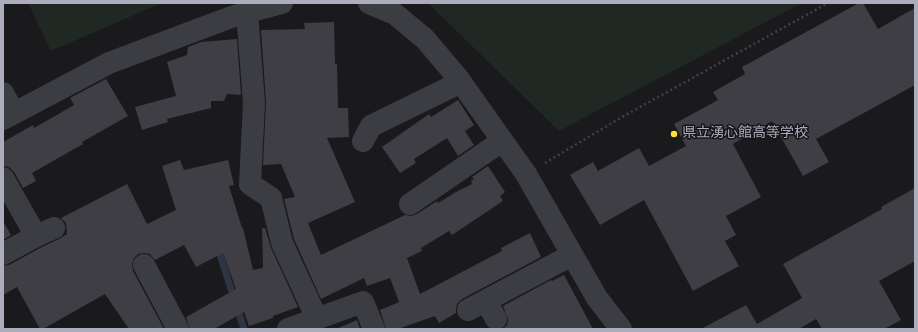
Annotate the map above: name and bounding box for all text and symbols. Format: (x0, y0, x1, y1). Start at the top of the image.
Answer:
place label: 県立湧心館高等学校 (682, 126, 808, 142)
marker: 県立湧心館高等学校 (669, 129, 679, 139)

